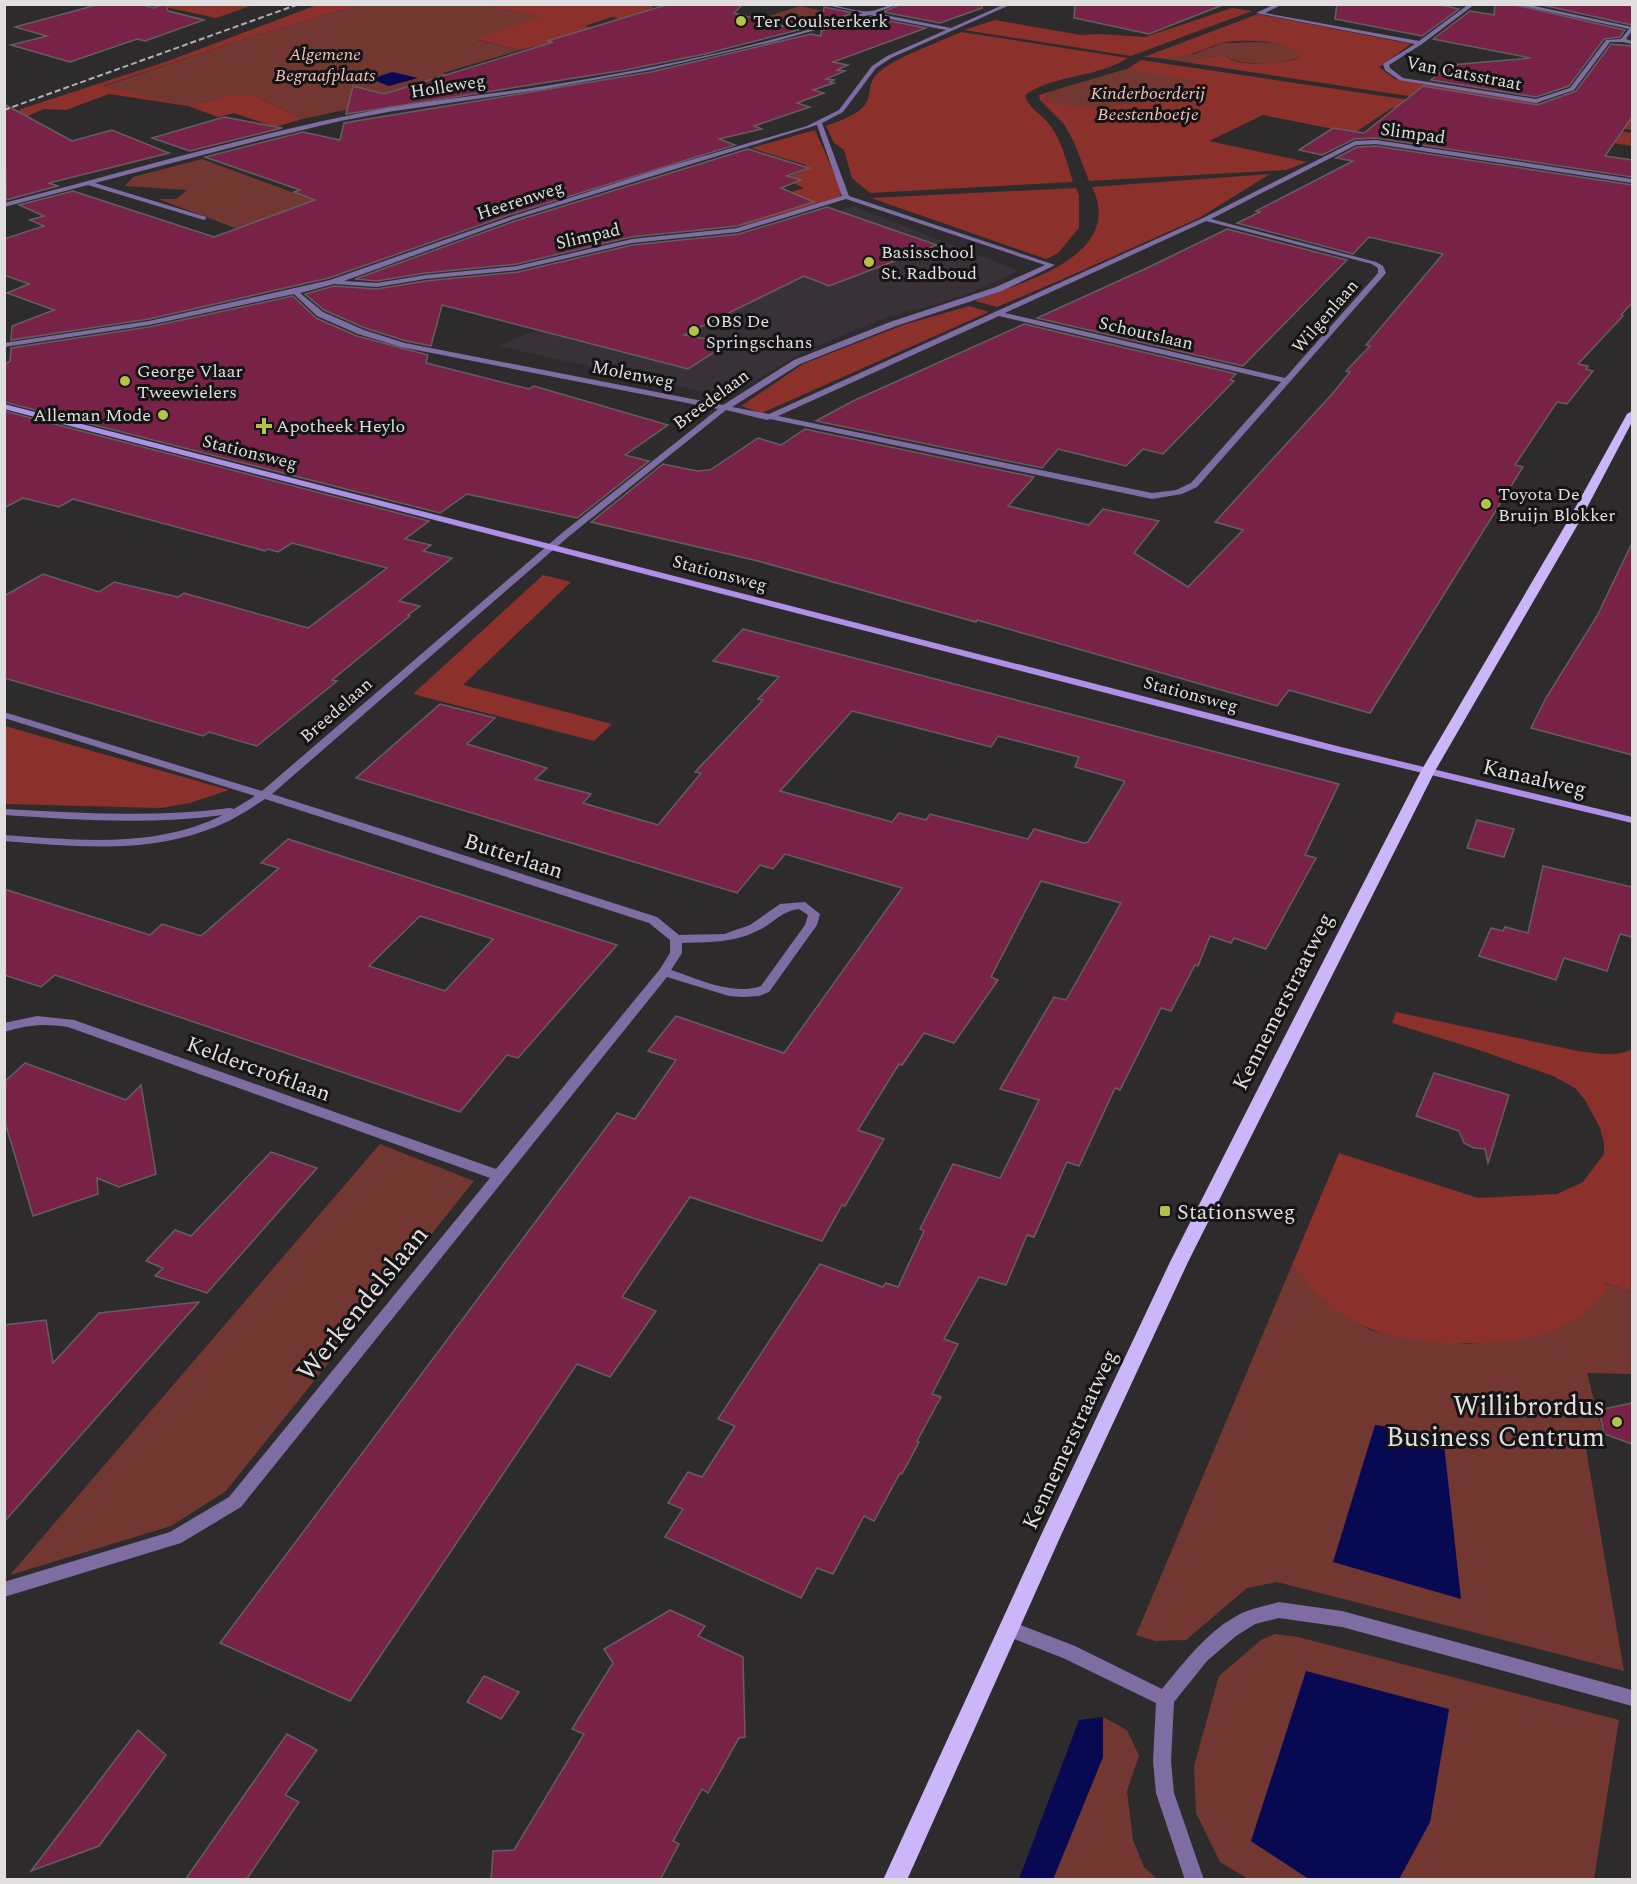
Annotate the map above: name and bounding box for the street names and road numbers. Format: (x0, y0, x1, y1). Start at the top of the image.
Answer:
street label: Van Catsstraat (1404, 49, 1524, 98)
street label: Holleweg (409, 67, 488, 106)
street label: Slimpad (1379, 116, 1447, 151)
street label: Heerenweg (473, 174, 567, 227)
street label: Slimpad (553, 216, 623, 257)
street label: Wilgenlaan (1285, 273, 1365, 359)
street label: Schoutslaan (1096, 309, 1196, 357)
street label: Molenweg (589, 353, 676, 396)
street label: Breedelaan (668, 362, 755, 436)
street label: Stationsweg (200, 428, 300, 477)
street label: Stationsweg (670, 548, 770, 599)
street label: Stationsweg (1141, 669, 1241, 720)
street label: Breedelaan (294, 671, 379, 750)
street label: Kanaalweg (1479, 750, 1590, 806)
street label: Butterlaan (460, 825, 567, 888)
street label: Kennemerstraatweg (1224, 907, 1342, 1096)
street label: Keldercroftlaan (182, 1028, 335, 1111)
street label: Werkendelslaan (286, 1216, 439, 1391)
street label: Kennemerstraatweg (1014, 1344, 1127, 1535)

